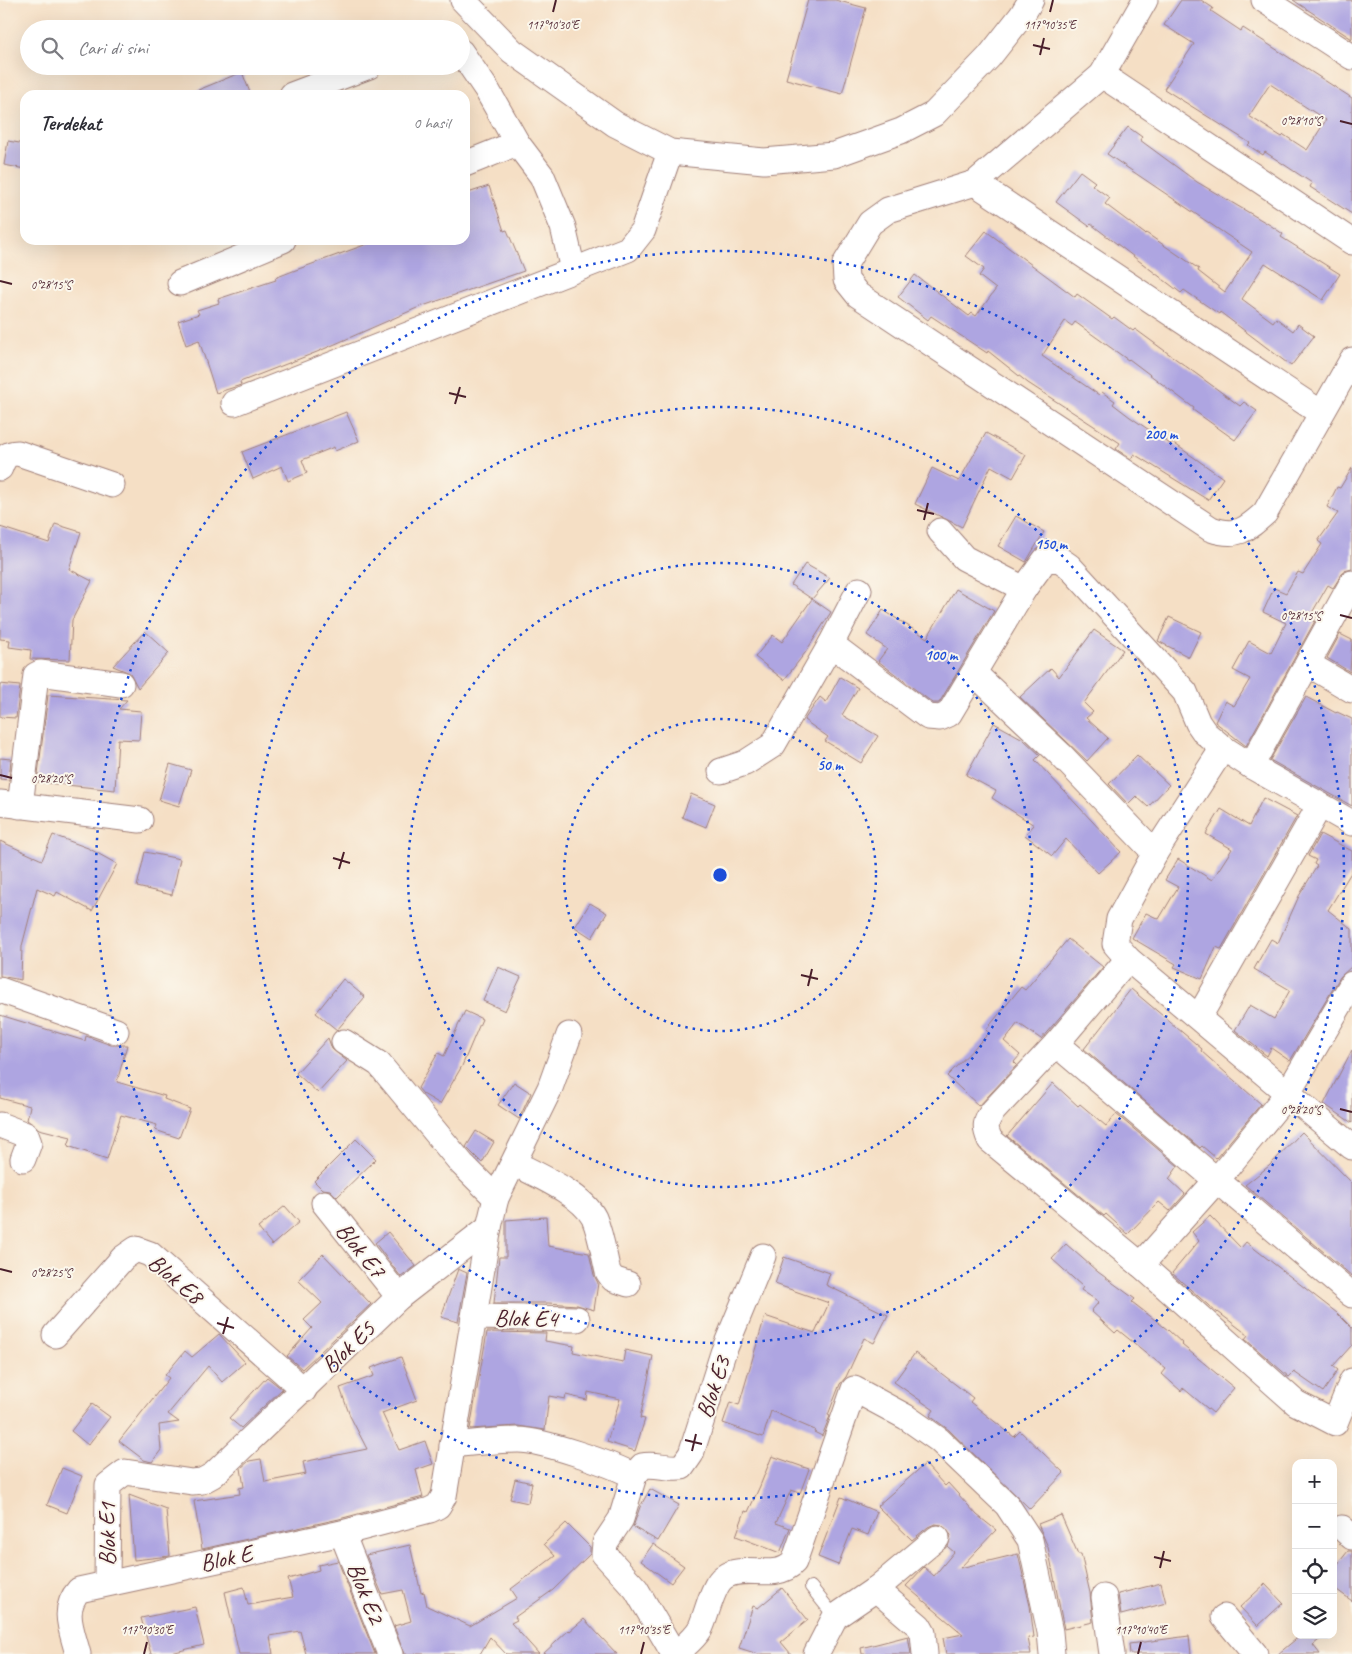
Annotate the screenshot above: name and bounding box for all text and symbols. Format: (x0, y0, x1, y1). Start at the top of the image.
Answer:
text: 117°10'30"E (527, 17, 581, 33)
text: 117°10'35"E (1024, 17, 1078, 33)
search box (20, 20, 470, 75)
icon: search (38, 34, 66, 62)
text: Cari di sini (78, 36, 148, 60)
text: Terdekat (40, 110, 101, 136)
text: 0 hasil (413, 113, 450, 133)
text: 0°28'10"S (1281, 113, 1323, 129)
text: 0°28'15"S (31, 277, 73, 293)
text: 200 m (1145, 425, 1179, 444)
text: 150 m (1035, 535, 1069, 554)
text: 0°28'15"S (1281, 608, 1323, 624)
text: 100 m (925, 646, 959, 665)
text: 50 m (817, 756, 844, 775)
text: 0°28'20"S (31, 771, 73, 787)
centre of rings (711, 866, 729, 884)
text: 0°28'20"S (1281, 1102, 1323, 1118)
street label: Blok E7 (329, 1216, 393, 1285)
street label: Blok E8 (142, 1247, 212, 1312)
text: 0°28'25"S (31, 1265, 73, 1281)
street label: Blok E4 (494, 1302, 560, 1334)
street label: Blok E5 (315, 1313, 382, 1380)
street label: Blok E3 (689, 1350, 738, 1422)
map controls (1292, 1459, 1337, 1639)
button: + (1292, 1459, 1337, 1504)
street label: Blok E1 (92, 1501, 122, 1566)
button: − (1292, 1504, 1337, 1549)
street label: Blok E (197, 1537, 258, 1578)
button: locate (1292, 1549, 1337, 1594)
street label: Blok E2 (340, 1558, 393, 1630)
button: layers (1292, 1594, 1337, 1639)
text: 117°10'30"E (121, 1622, 175, 1638)
text: 117°10'35"E (618, 1622, 672, 1638)
text: 117°10'40"E (1115, 1622, 1169, 1638)

